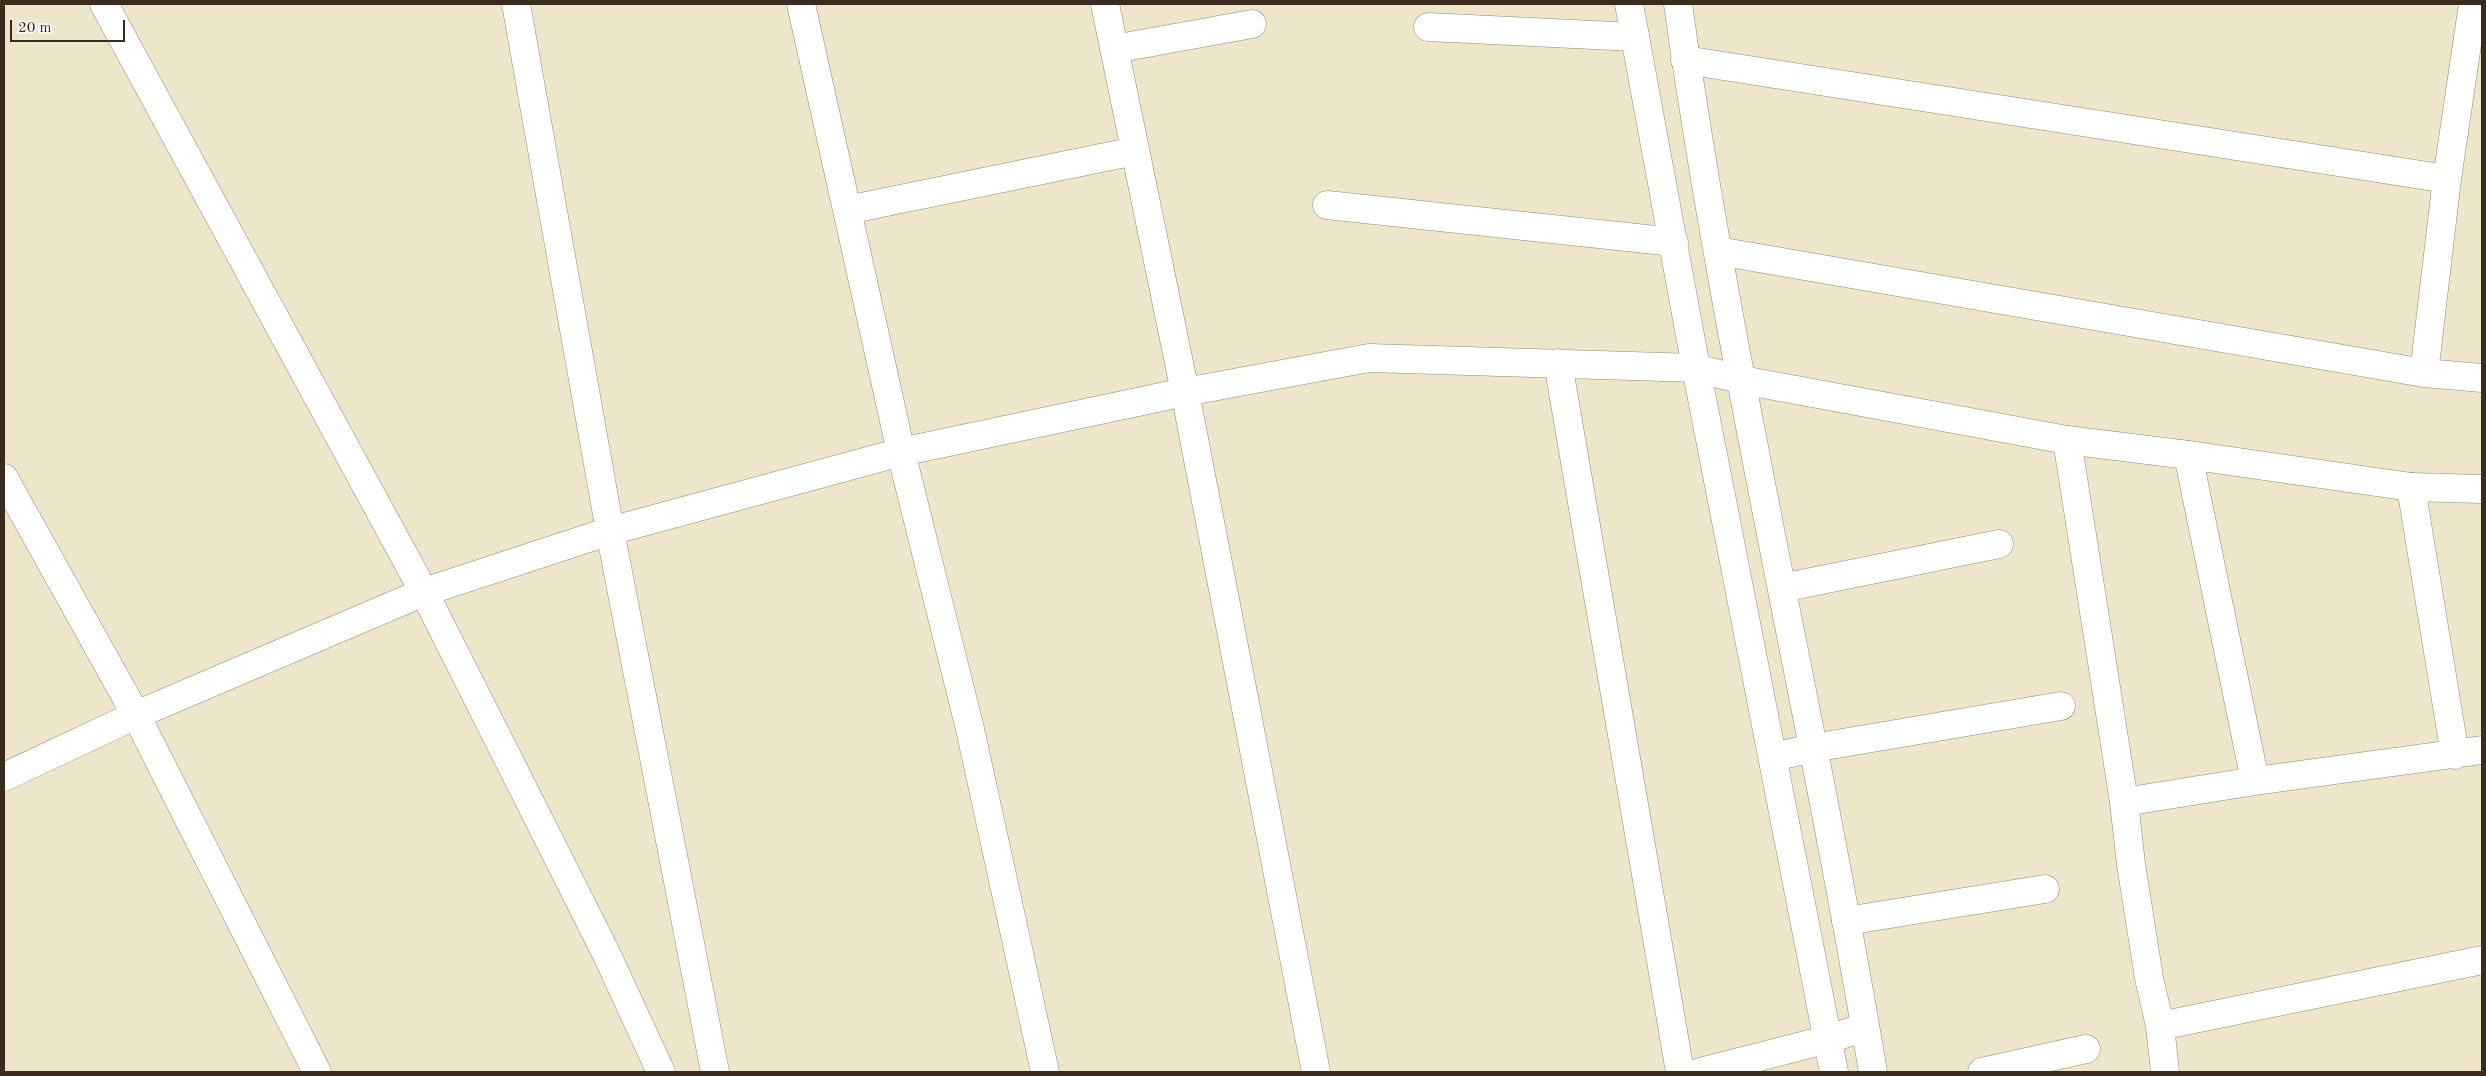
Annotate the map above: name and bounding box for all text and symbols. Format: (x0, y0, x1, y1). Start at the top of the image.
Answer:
scale bar (12, 10, 128, 42)
text: 20 m (18, 21, 52, 36)

